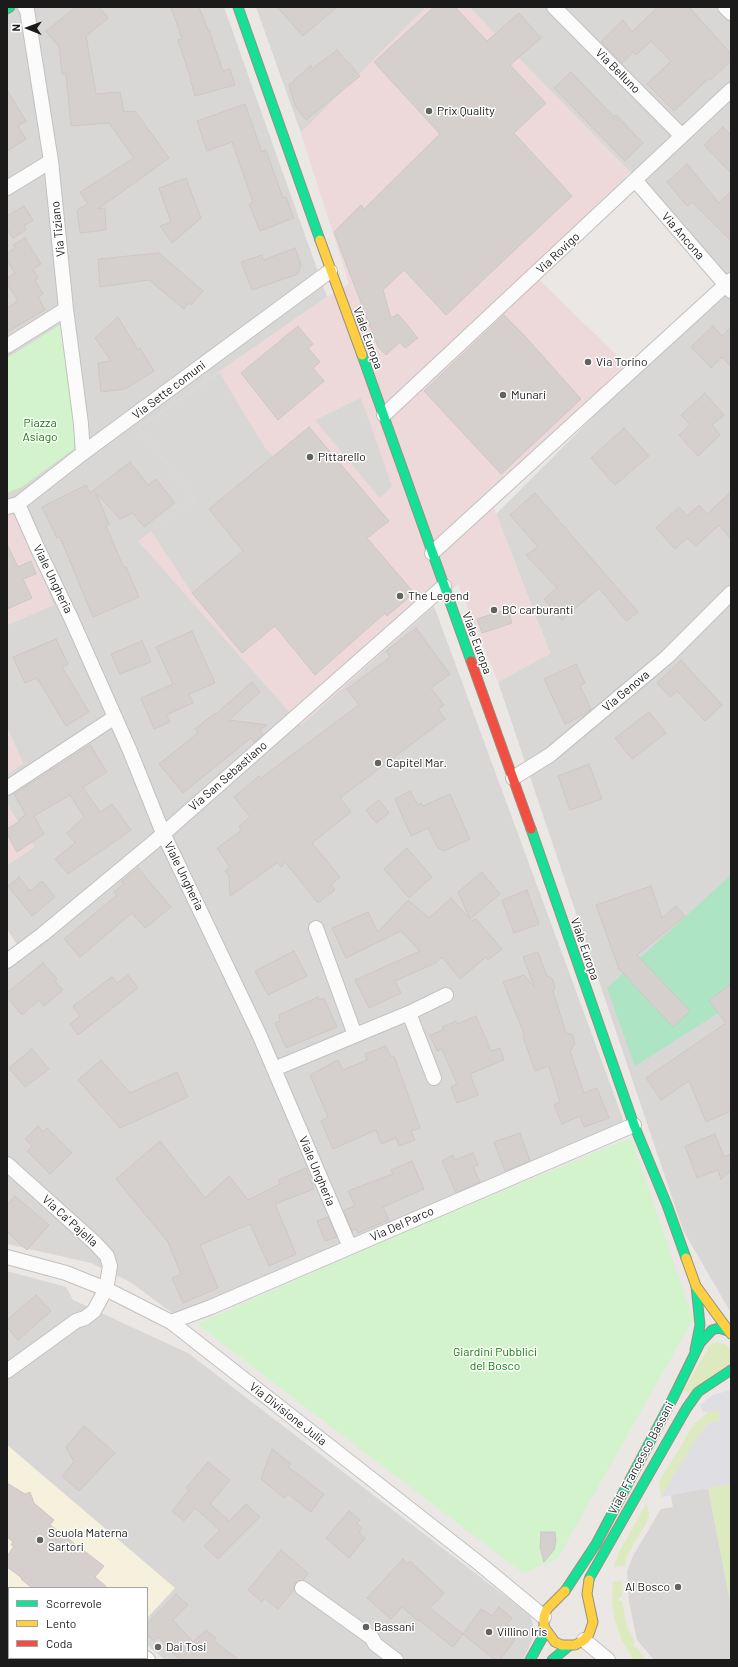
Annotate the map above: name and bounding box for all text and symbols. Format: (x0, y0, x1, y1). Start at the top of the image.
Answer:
north arrow (8, 8, 48, 48)
text: N (9, 24, 22, 32)
street label: Via Belluno (593, 46, 643, 96)
place label: Prix Quality (437, 104, 495, 118)
marker: Prix Quality (424, 106, 434, 116)
street label: Via Tiziano (48, 200, 68, 258)
street label: Via Ancona (659, 210, 707, 262)
street label: Via Rovigo (533, 229, 583, 277)
street label: Viale Europa (350, 305, 386, 371)
place label: Via Torino (596, 355, 648, 369)
marker: Via Torino (583, 357, 593, 367)
street label: Via Sette comuni (130, 358, 208, 422)
place label: Munari (511, 388, 546, 402)
marker: Munari (498, 390, 508, 400)
park label: Piazza Asiago (22, 416, 58, 444)
place label: Pittarello (318, 450, 366, 464)
marker: Pittarello (305, 452, 315, 462)
street label: Viale Ungheria (30, 542, 76, 616)
place label: The Legend (408, 589, 469, 603)
marker: The Legend (395, 591, 405, 601)
place label: BC carburanti (502, 603, 573, 617)
marker: BC carburanti (489, 605, 499, 615)
street label: Viale Europa (459, 610, 495, 676)
street label: Via Genova (600, 667, 652, 715)
street label: Via San Sebastiano (186, 738, 270, 814)
place label: Capitel Mar. (386, 756, 447, 770)
marker: Capitel Mar. (373, 758, 383, 768)
street label: Viale Ungheria (161, 839, 207, 913)
street label: Viale Europa (568, 916, 602, 982)
street label: Viale Ungheria (296, 1134, 338, 1208)
street label: Via Ca' Pajella (39, 1192, 101, 1250)
street label: Via Del Parco (368, 1204, 436, 1244)
park label: Giardini Pubblici del Bosco (453, 1345, 537, 1373)
street label: Via Divisione Julia (247, 1379, 329, 1449)
street label: Viale Francesco Bassani (605, 1399, 677, 1517)
place label: Scuola Materna Sartori (48, 1526, 128, 1554)
marker: Scuola Materna Sartori (35, 1535, 45, 1545)
place label: Al Bosco (625, 1580, 670, 1594)
marker: Al Bosco (673, 1582, 683, 1592)
legend (8, 1587, 148, 1659)
text: Scorrevole (46, 1596, 102, 1610)
text: Lento (46, 1616, 76, 1630)
place label: Bassani (374, 1620, 415, 1634)
marker: Bassani (361, 1622, 371, 1632)
place label: Villino Iris (497, 1625, 547, 1639)
marker: Villino Iris (484, 1627, 494, 1637)
text: Coda (46, 1636, 73, 1650)
place label: Dai Tosi (166, 1640, 206, 1654)
marker: Dai Tosi (153, 1642, 163, 1652)

